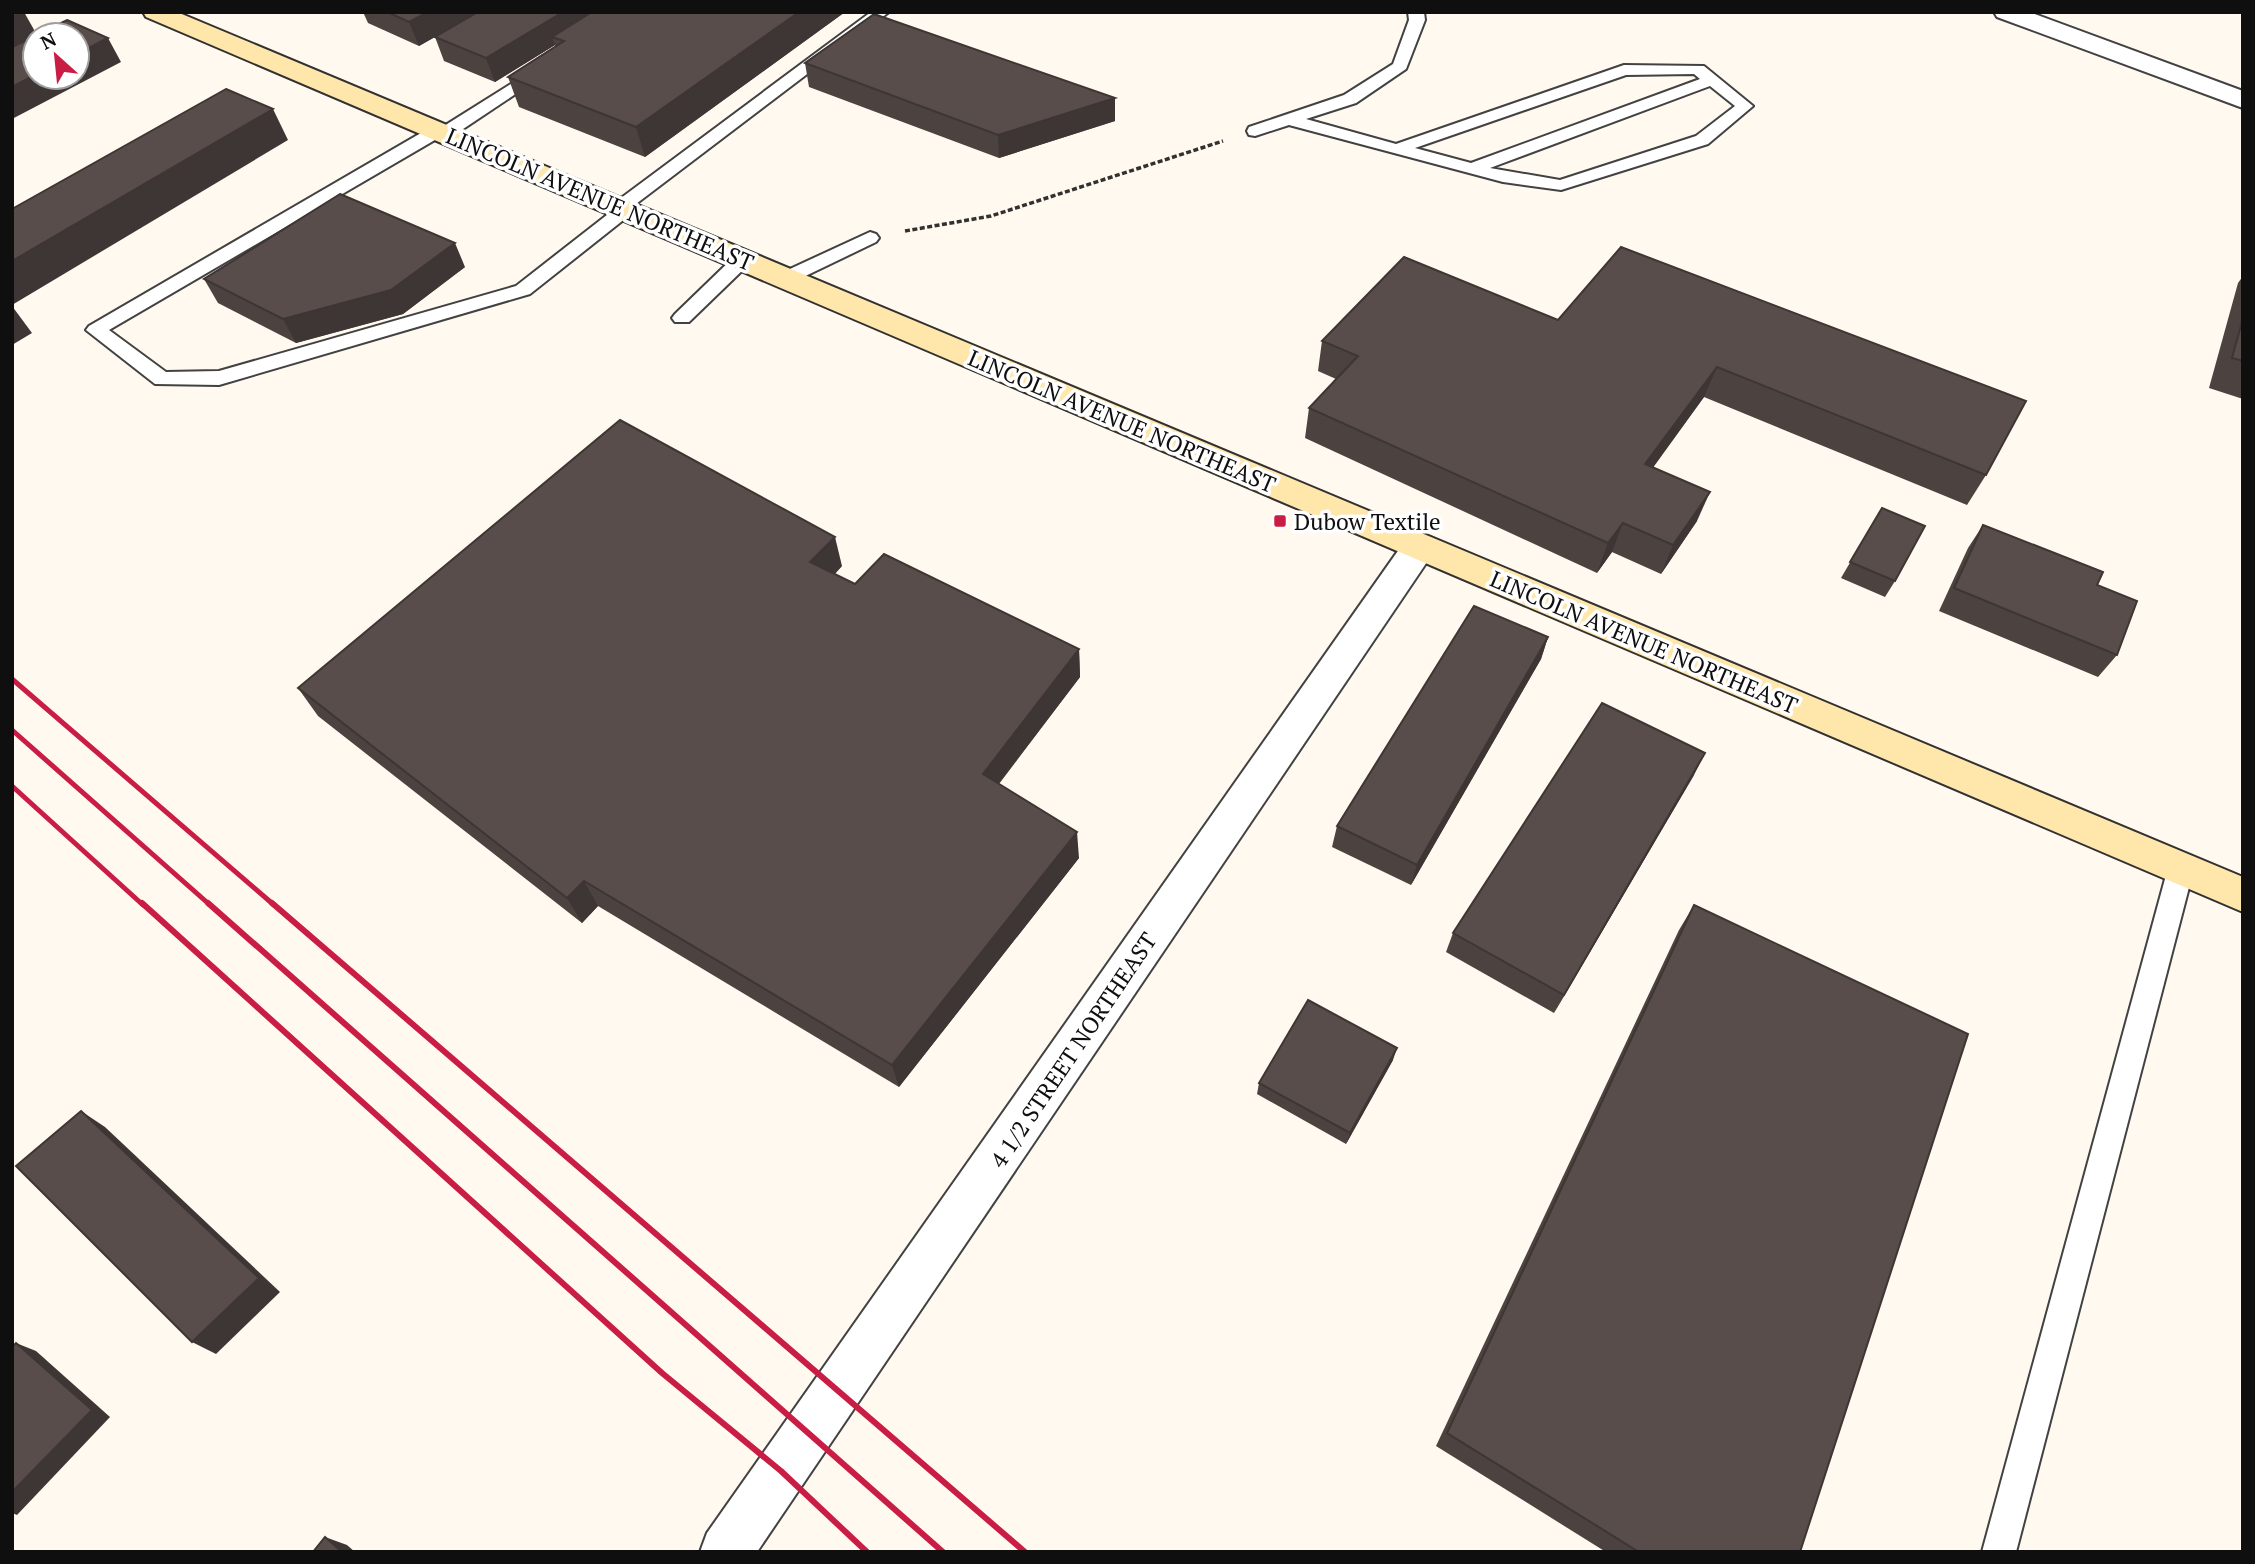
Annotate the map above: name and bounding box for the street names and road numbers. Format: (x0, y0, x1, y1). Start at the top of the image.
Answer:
street label: LINCOLN AVENUE NORTHEAST (442, 120, 758, 278)
street label: LINCOLN AVENUE NORTHEAST (964, 342, 1280, 500)
street label: LINCOLN AVENUE NORTHEAST (1486, 563, 1802, 721)
street label: 4 1/2 STREET NORTHEAST (983, 926, 1163, 1174)

